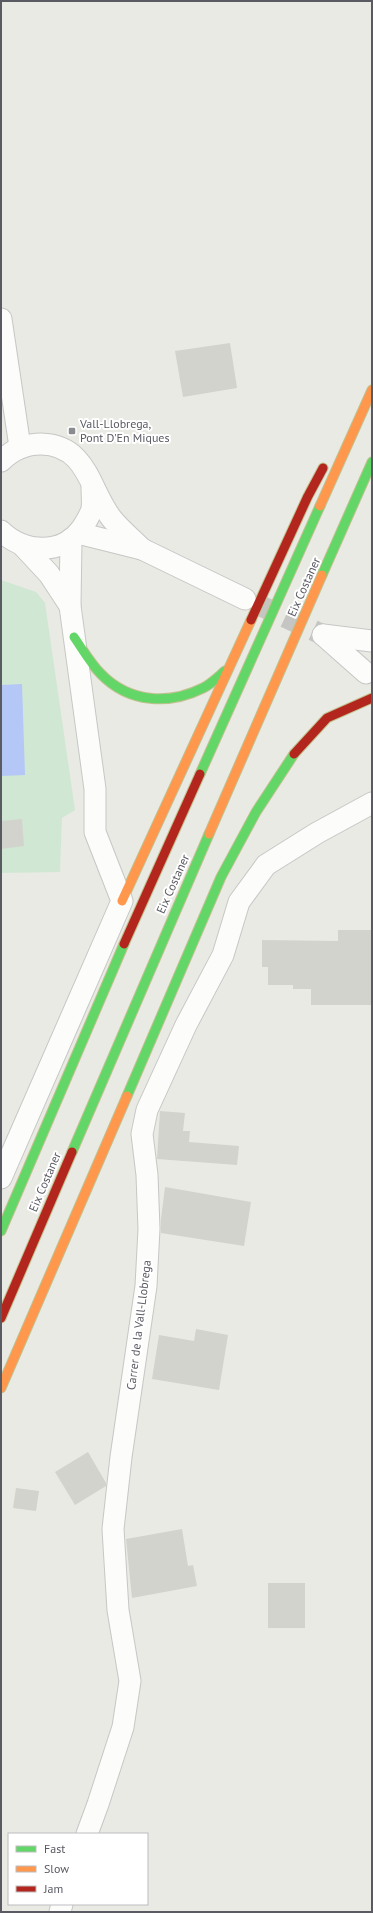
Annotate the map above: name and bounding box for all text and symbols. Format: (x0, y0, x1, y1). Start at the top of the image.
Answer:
place label: Vall-Llobrega, Pont D'En Miques (79, 416, 170, 445)
marker: Vall-Llobrega, Pont D'En Miques (67, 426, 77, 436)
street label: Eix Costaner (284, 555, 323, 619)
street label: Eix Costaner (153, 852, 192, 916)
street label: Eix Costaner (25, 1150, 64, 1214)
street label: Carrer de la Vall-Llobrega (123, 1259, 154, 1391)
legend (8, 1833, 148, 1905)
text: Fast (44, 1841, 65, 1856)
text: Slow (44, 1861, 69, 1876)
text: Jam (43, 1881, 63, 1896)

